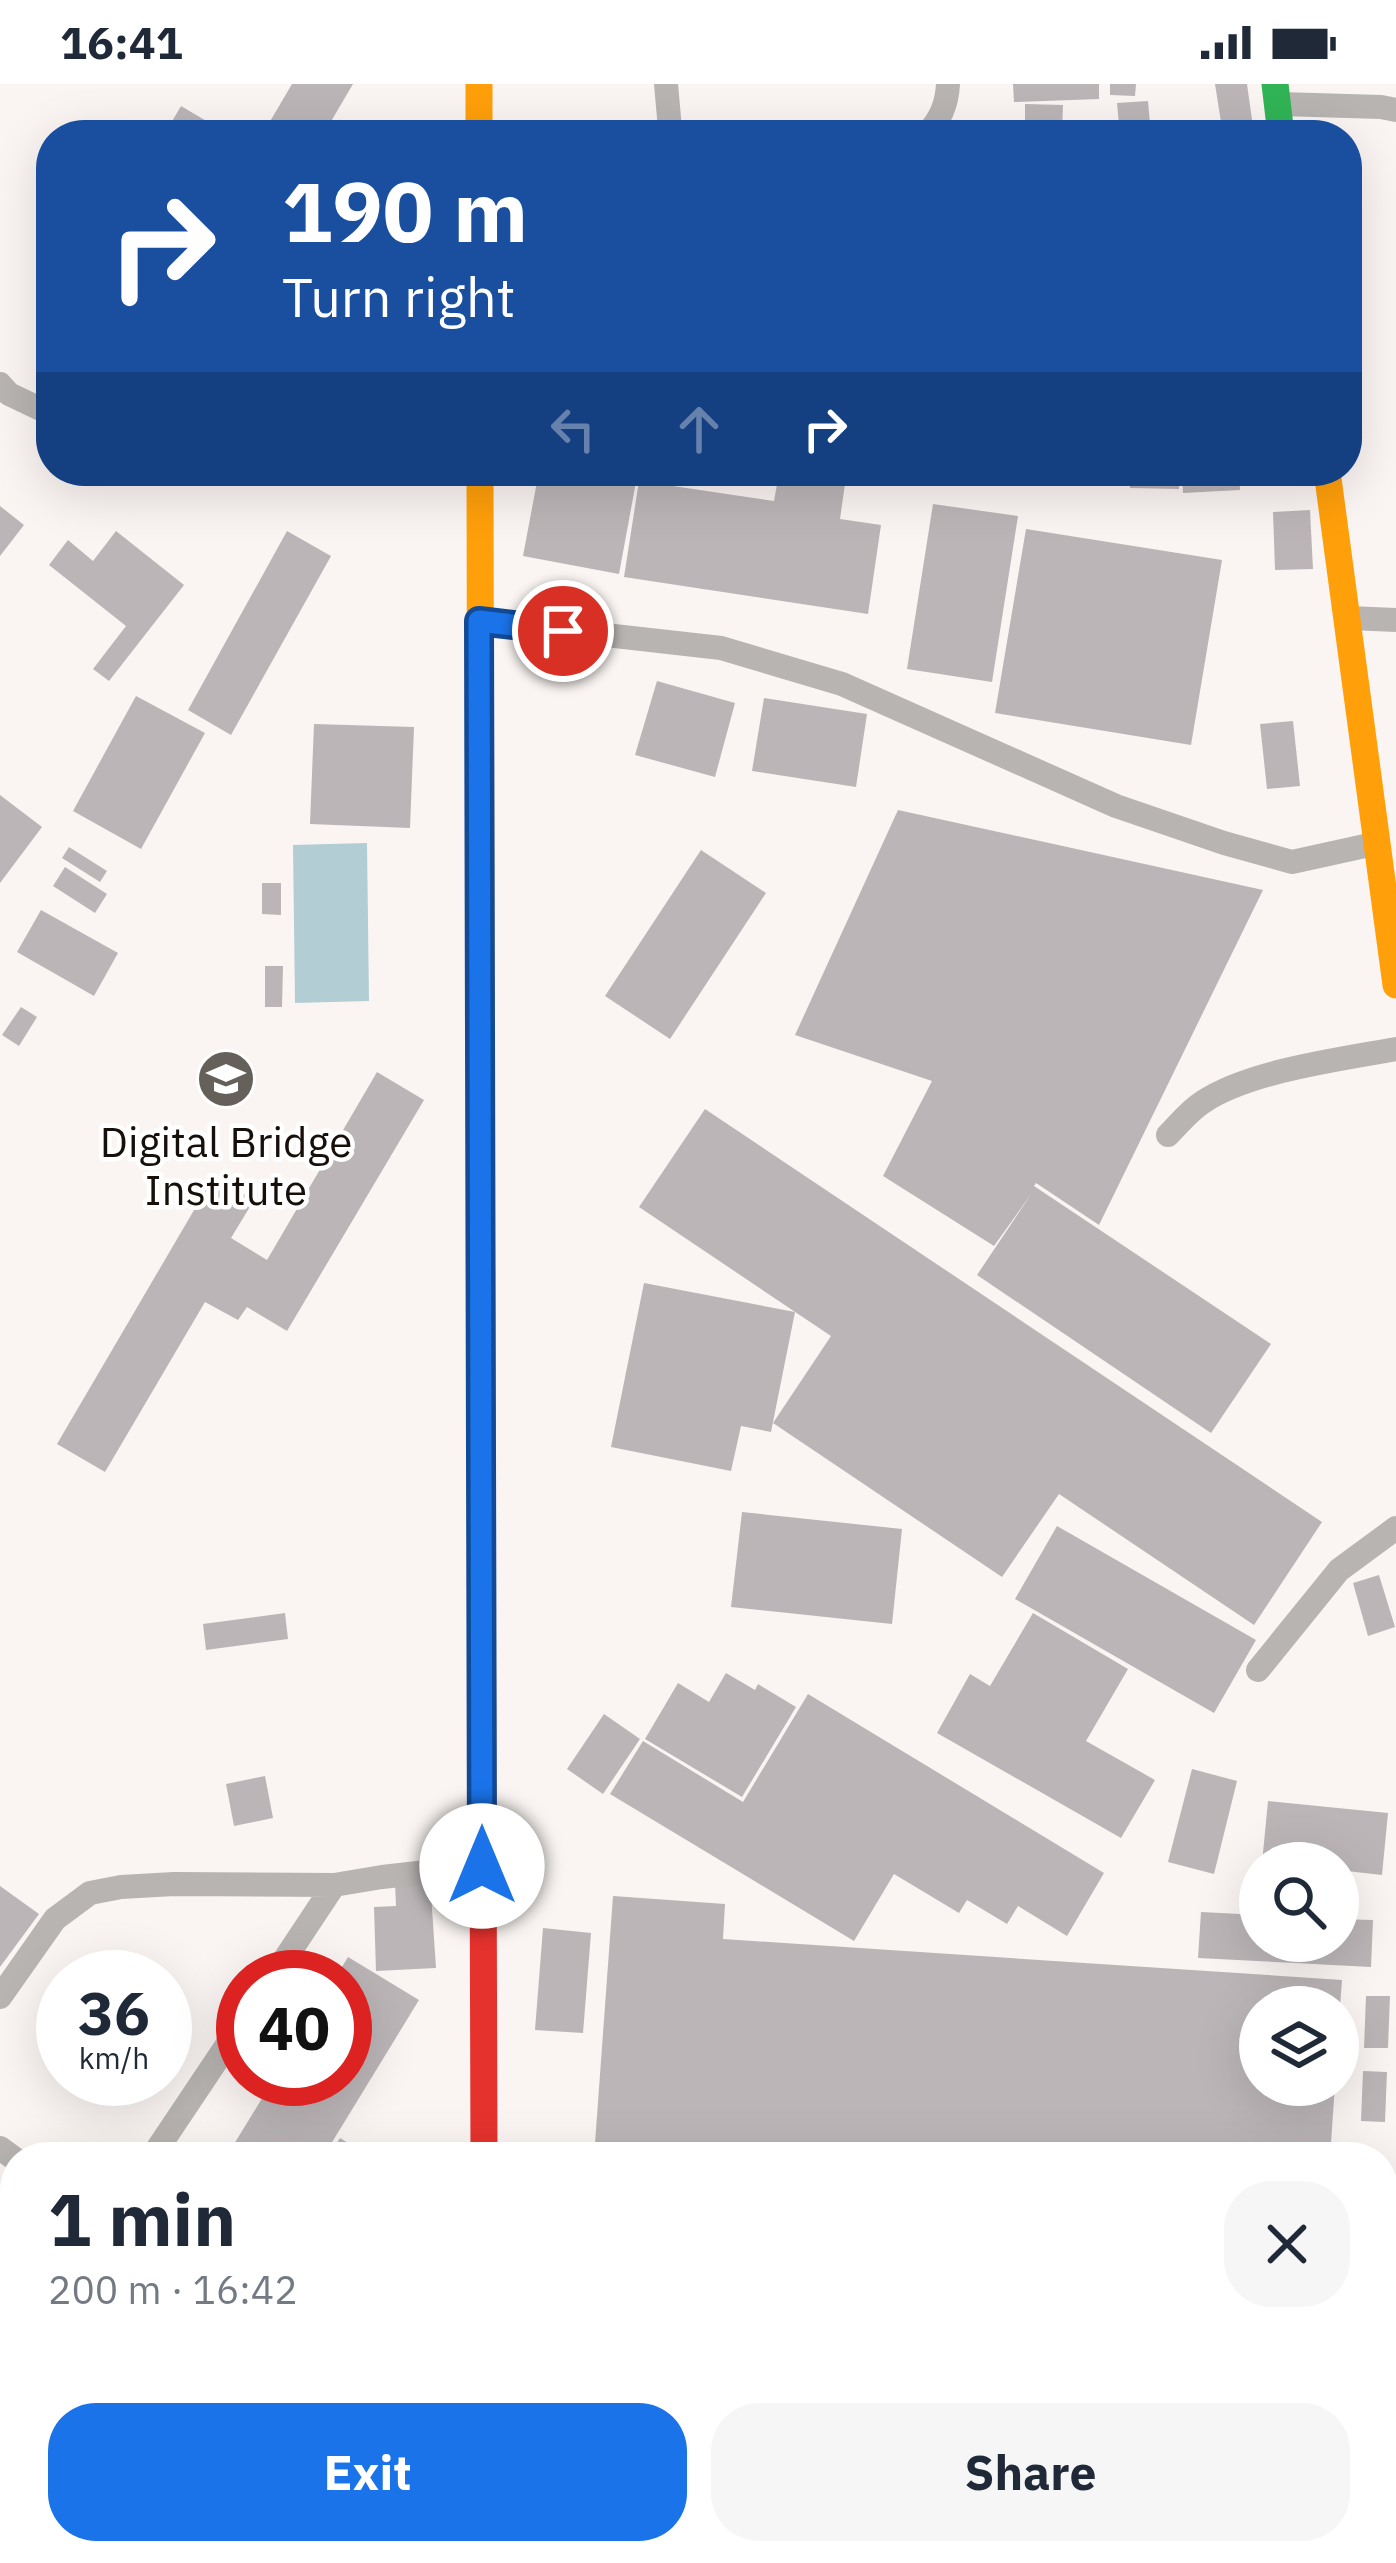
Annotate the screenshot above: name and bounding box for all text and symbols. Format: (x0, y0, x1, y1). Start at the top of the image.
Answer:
text: 16:41 (60, 13, 183, 71)
text: 190 m (282, 156, 528, 265)
icon: right (84, 168, 240, 324)
text: Turn right (282, 262, 516, 332)
icon: left (540, 396, 606, 462)
icon: ahead (666, 396, 732, 462)
icon: right (792, 396, 858, 462)
pin (512, 580, 614, 682)
icon: arrive (530, 598, 596, 664)
school or university icon: Digital Bridge Institute (195, 1048, 257, 1110)
place label: Digital Bridge Institute (100, 1114, 352, 1217)
position arrow (419, 1803, 545, 1929)
map controls (1239, 1842, 1359, 2106)
button: search (1239, 1842, 1359, 1962)
speed limit sign: 40 (216, 1950, 372, 2106)
text: 36 (78, 1973, 150, 2052)
button: layers (1239, 1986, 1359, 2106)
text: km/h (79, 2038, 149, 2077)
text: 1 min (48, 2172, 236, 2266)
button: close (1224, 2181, 1350, 2307)
text: 200 m · 16:42 (48, 2264, 298, 2315)
button: Exit (48, 2403, 687, 2541)
button: Share (711, 2403, 1350, 2541)

